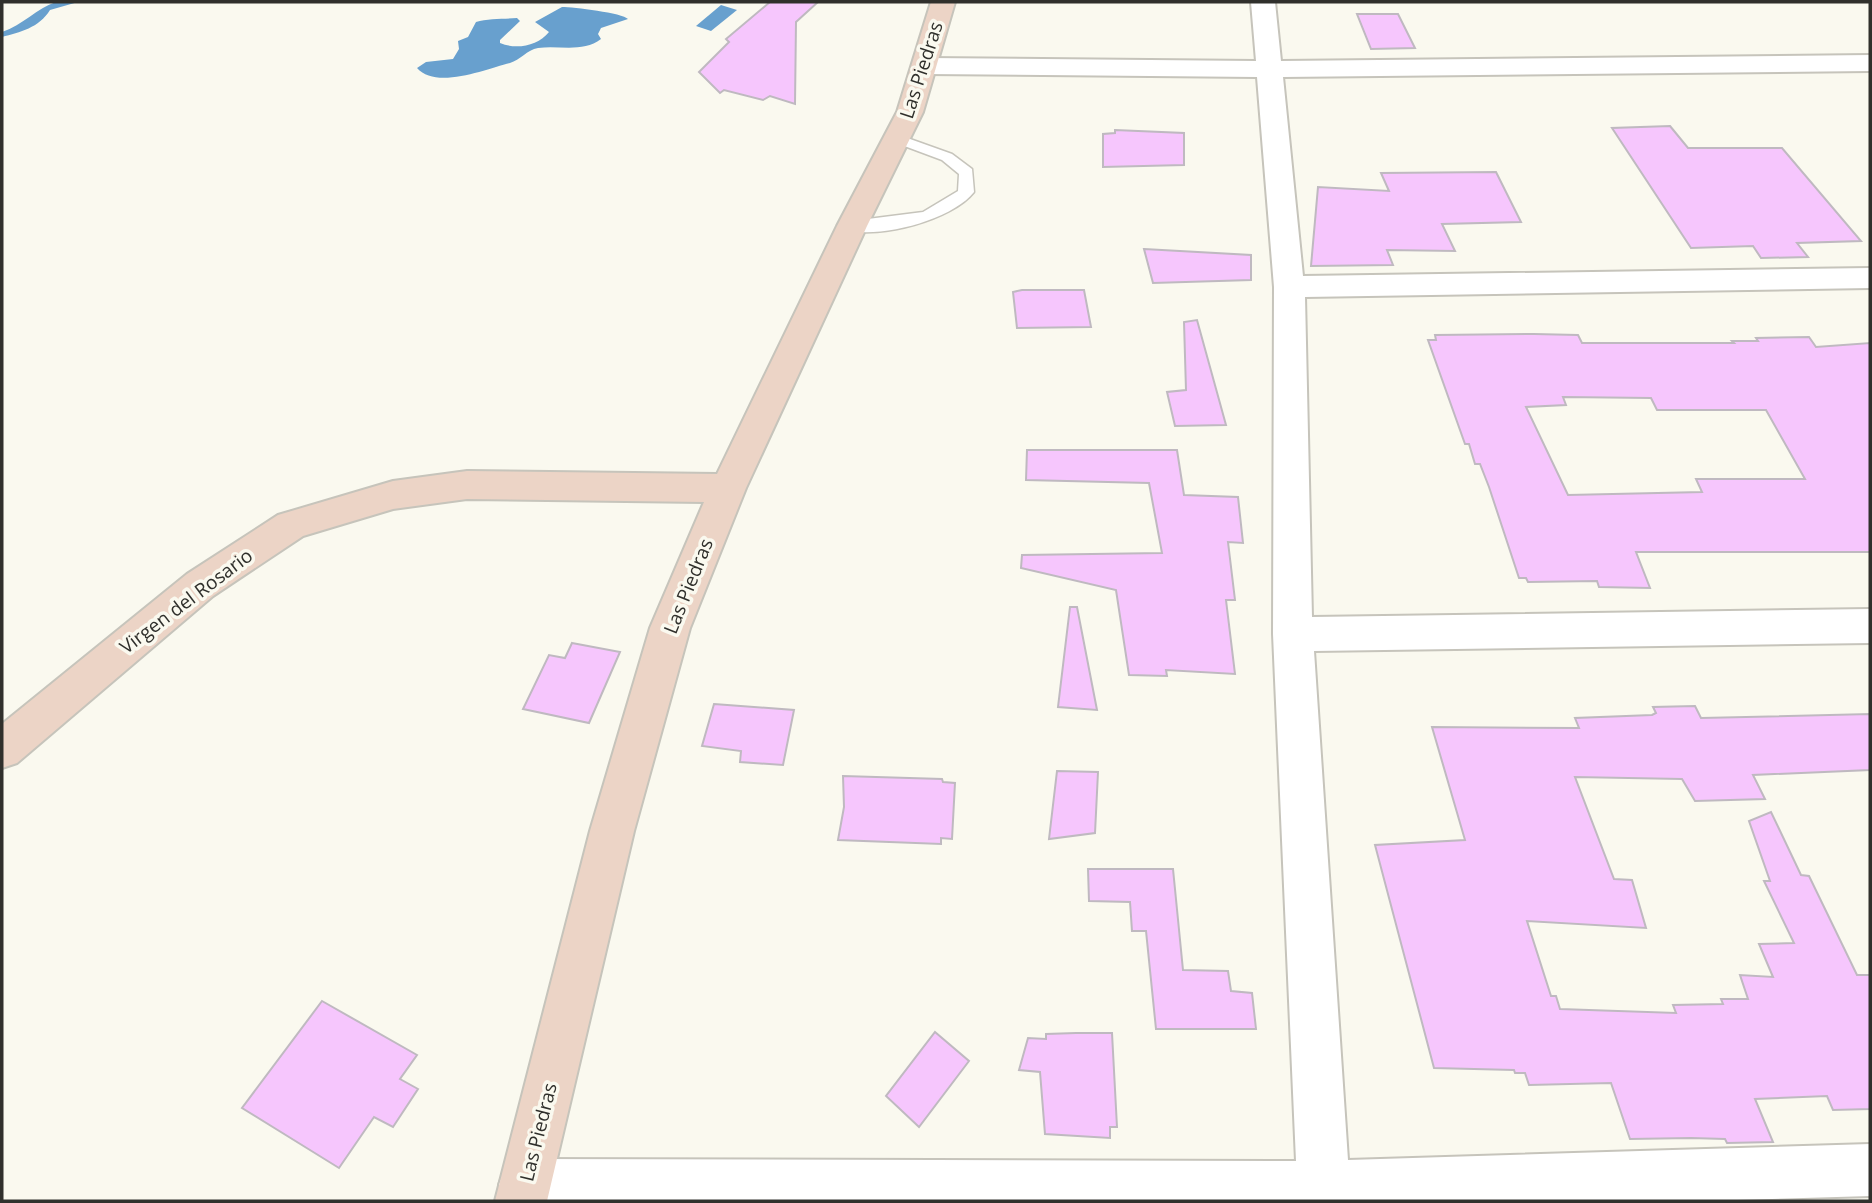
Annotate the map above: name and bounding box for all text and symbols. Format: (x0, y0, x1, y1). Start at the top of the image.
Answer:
street label: Las Piedras (893, 18, 949, 122)
street label: Las Piedras (657, 535, 719, 637)
street label: Virgen del Rosario (114, 542, 258, 660)
street label: Las Piedras (513, 1080, 563, 1184)

